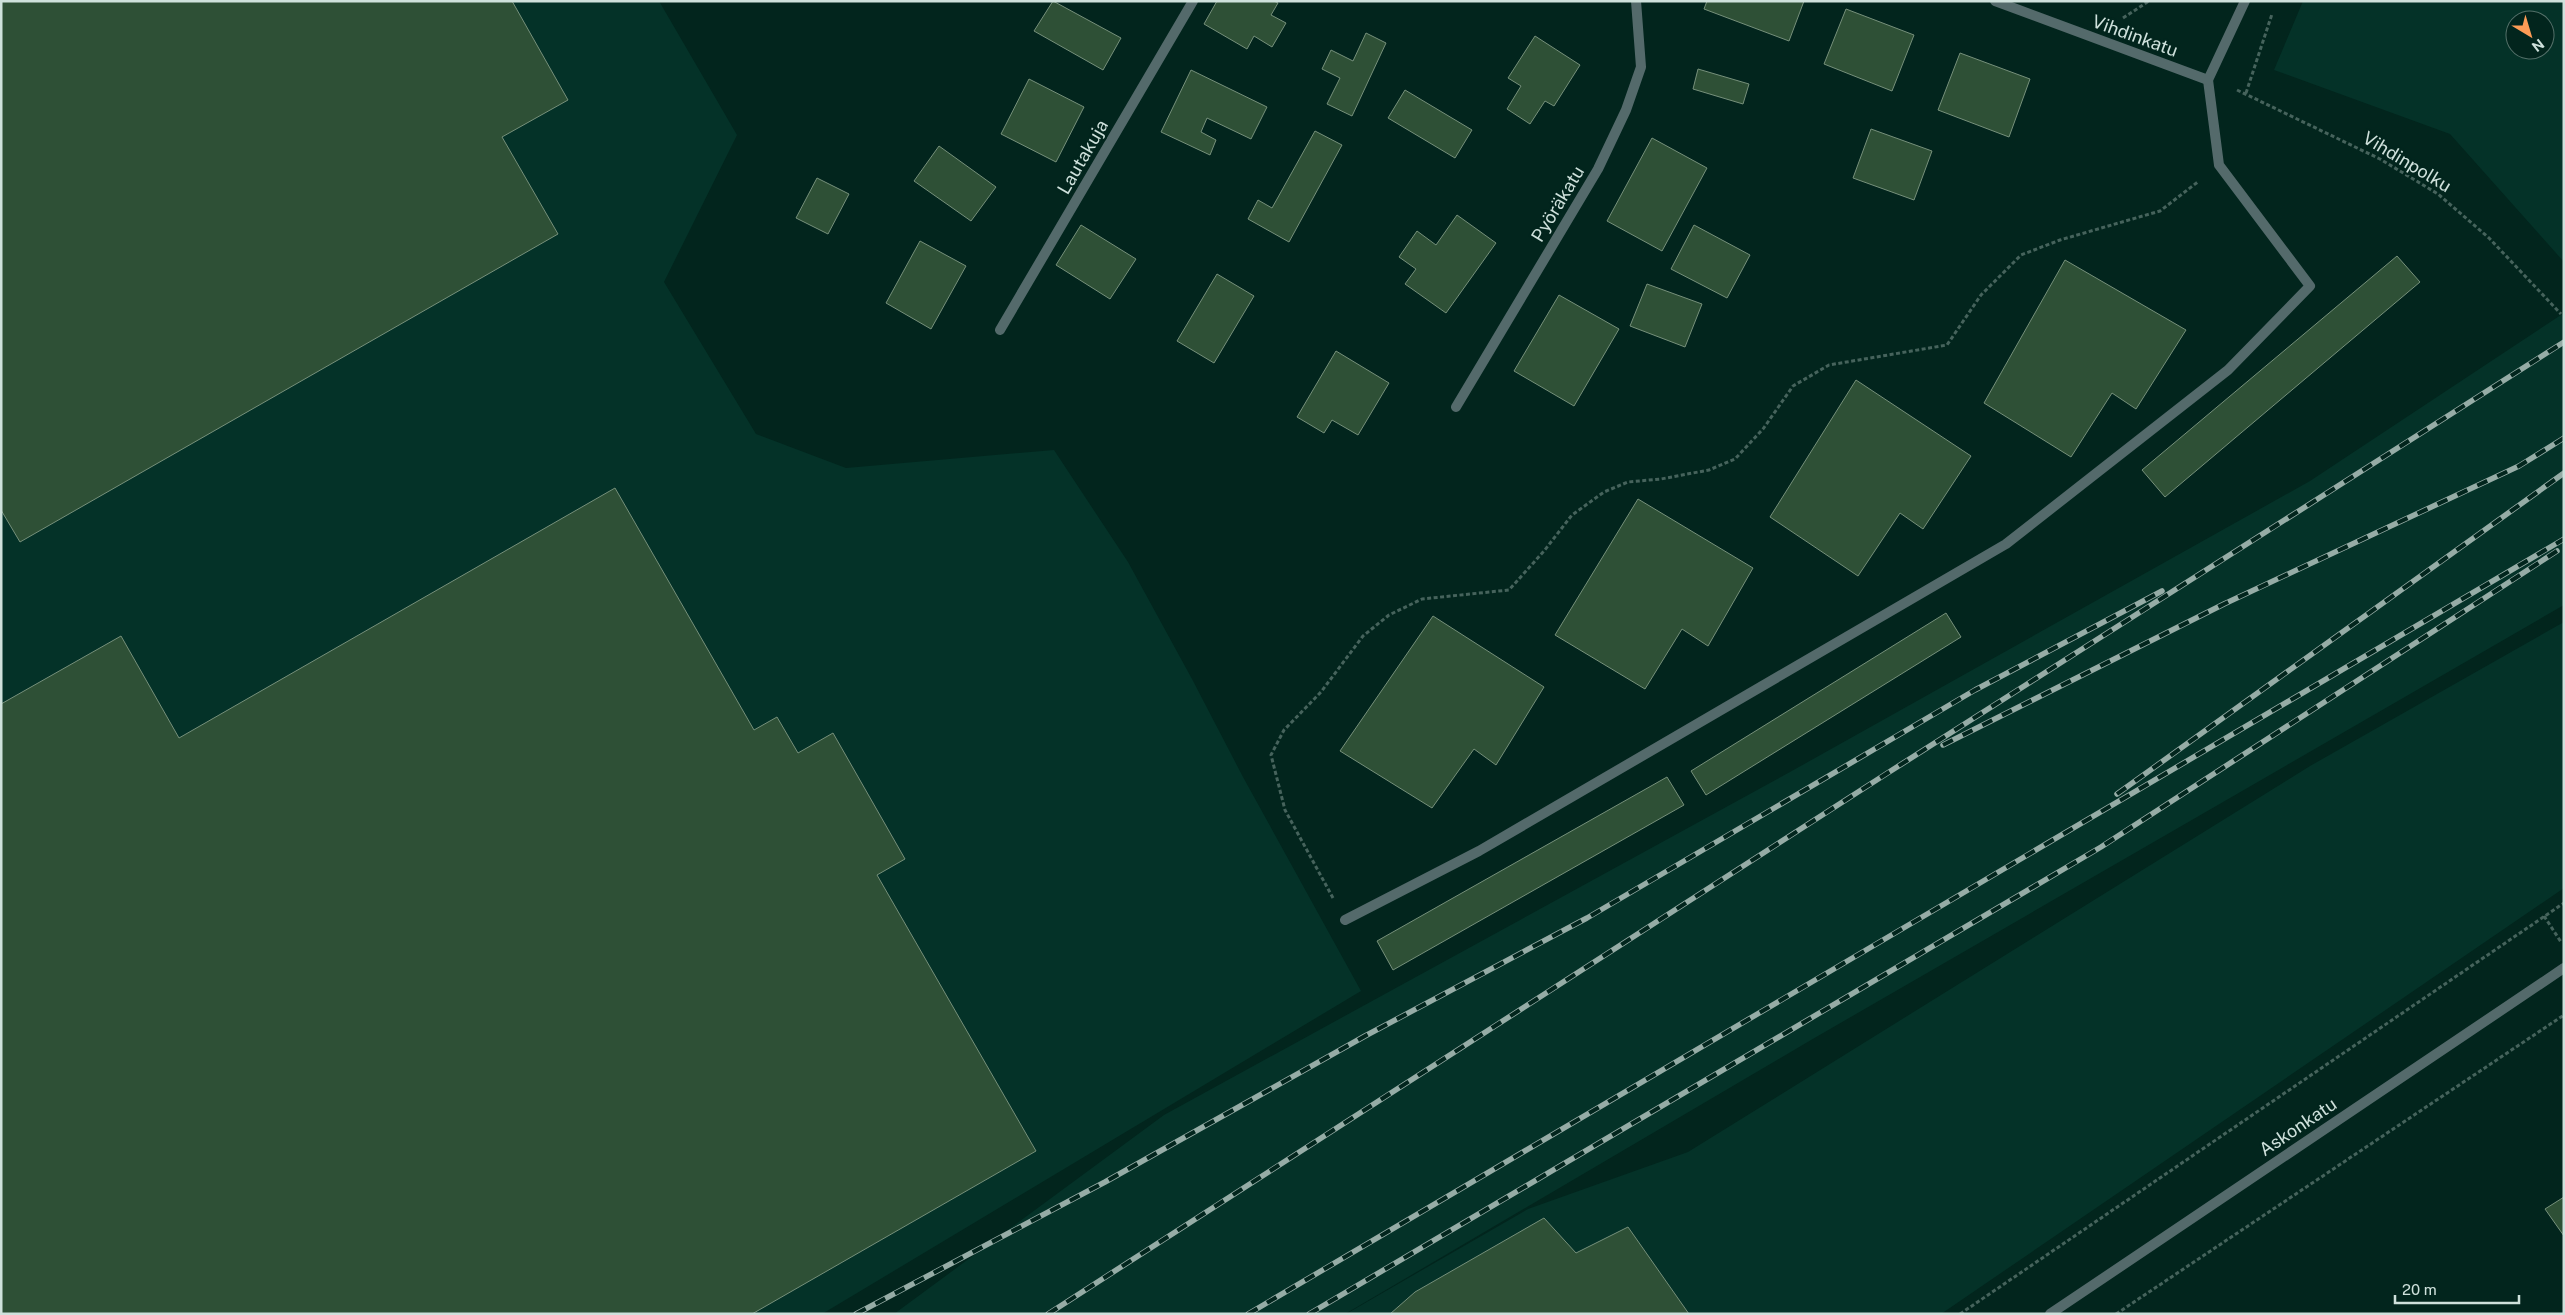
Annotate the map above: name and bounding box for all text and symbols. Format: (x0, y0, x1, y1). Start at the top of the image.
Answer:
street label: Vihdinkatu (2089, 10, 2181, 61)
north arrow (2505, 10, 2555, 60)
text: N (2529, 36, 2547, 55)
street label: Lautakuja (1053, 116, 1112, 198)
street label: Vihdinpolku (2359, 127, 2455, 196)
street label: Pyöräkatu (1527, 162, 1588, 246)
street label: Askonkatu (2255, 1093, 2340, 1160)
scale bar (2395, 1272, 2519, 1304)
text: 20 m (2402, 1281, 2437, 1298)

